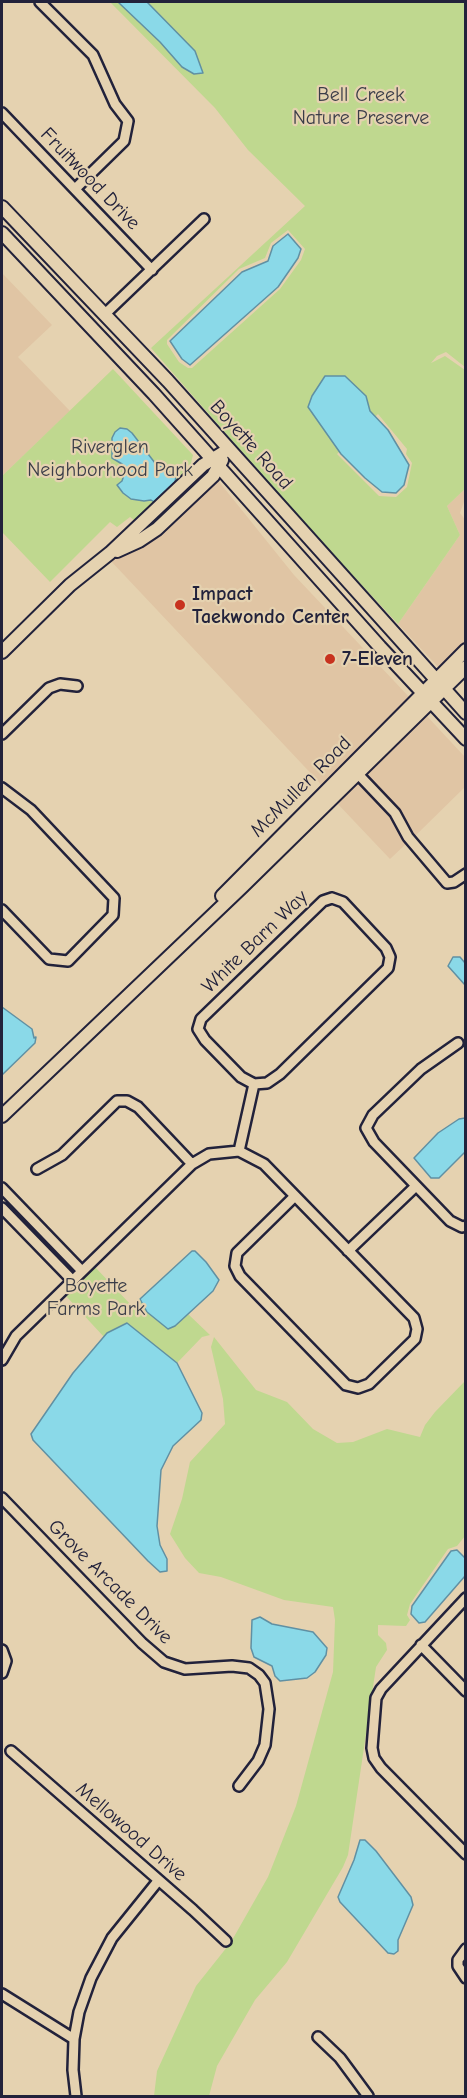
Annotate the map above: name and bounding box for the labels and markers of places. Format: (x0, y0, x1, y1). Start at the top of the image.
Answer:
place label: Impact Taekwondo Center (192, 582, 349, 629)
marker: Impact Taekwondo Center (173, 598, 187, 612)
place label: 7-Eleven (342, 647, 413, 671)
marker: 7-Eleven (323, 652, 337, 666)

